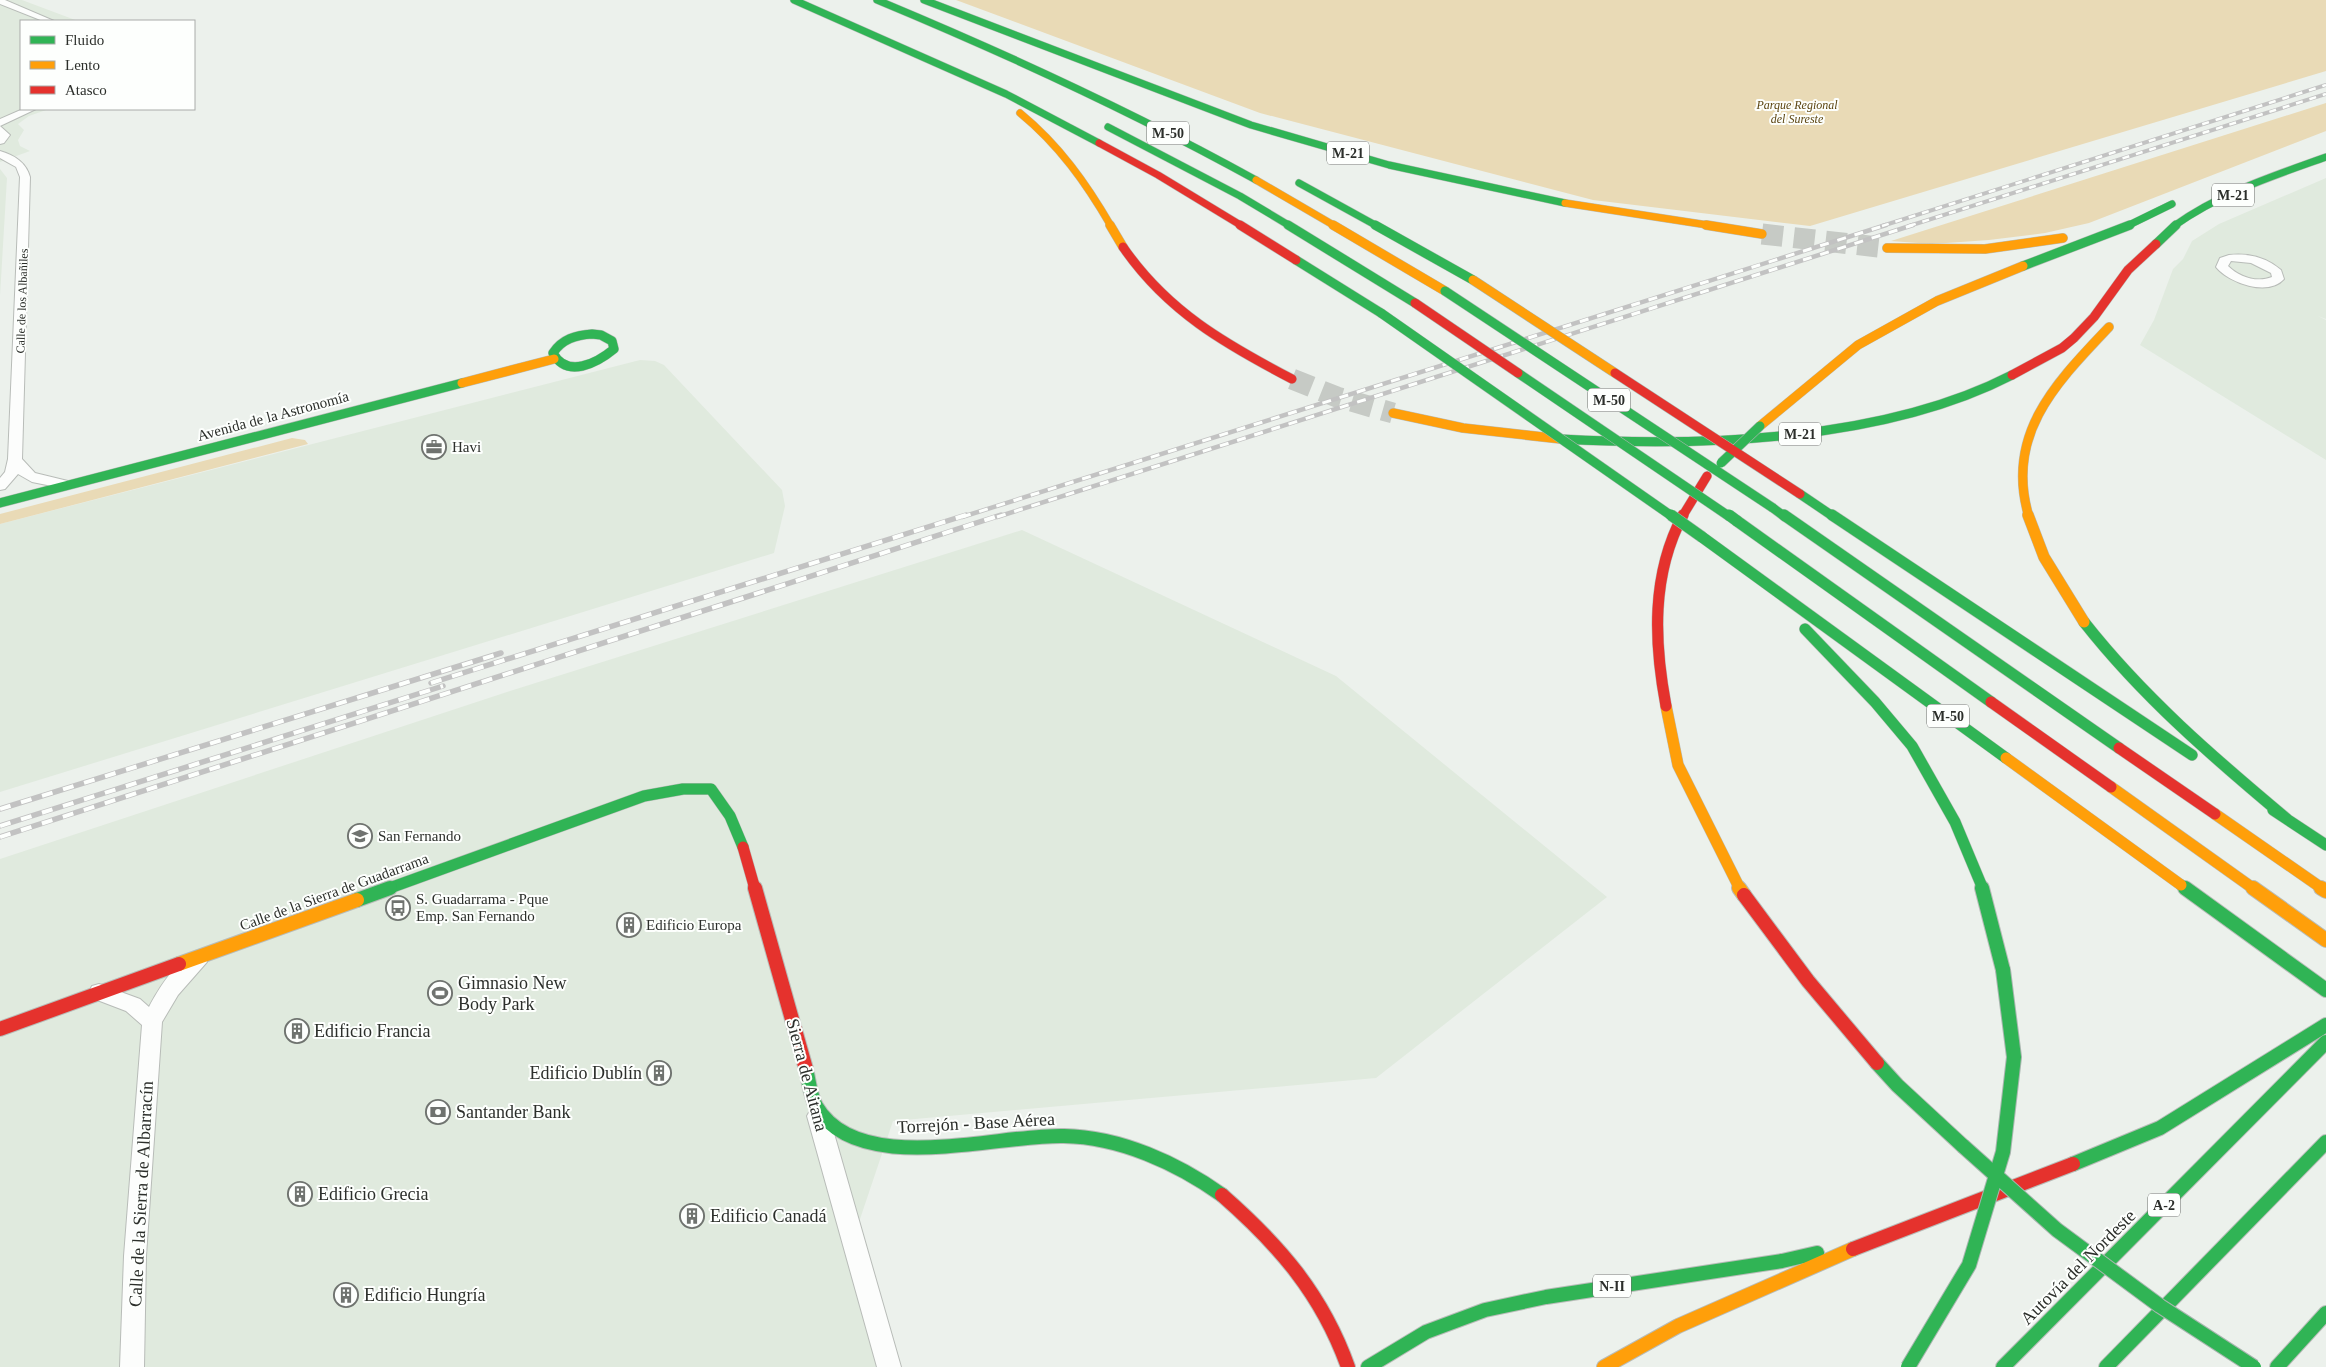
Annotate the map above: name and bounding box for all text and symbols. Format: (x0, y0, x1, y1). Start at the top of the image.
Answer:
legend (20, 20, 195, 110)
text: Fluido (65, 32, 104, 48)
text: Lento (65, 57, 100, 73)
text: Atasco (65, 82, 107, 98)
park label: Parque Regional del Sureste (1755, 98, 1838, 126)
road number: M-50 (1147, 122, 1189, 144)
road number: M-21 (1327, 142, 1369, 164)
road number: M-21 (2212, 184, 2254, 206)
street label: Calle de los Albañiles (13, 248, 31, 354)
street label: Avenida de la Astronomía (196, 388, 351, 444)
road number: M-50 (1588, 388, 1630, 412)
road number: M-21 (1779, 422, 1821, 446)
office icon: Havi (421, 434, 447, 460)
place label: Havi (452, 439, 481, 455)
road number: M-50 (1927, 704, 1969, 728)
school or university icon: San Fernando (347, 823, 373, 849)
place label: San Fernando (378, 828, 461, 844)
street label: Calle de la Sierra de Guadarrama (238, 850, 431, 934)
place label: S. Guadarrama - Pque Emp. San Fernando (416, 891, 549, 924)
bus stop icon: S. Guadarrama - Pque Emp. San Fernando (385, 895, 411, 921)
building icon: Edificio Europa (616, 912, 642, 938)
place label: Edificio Europa (646, 917, 742, 933)
place label: Gimnasio New Body Park (458, 973, 566, 1014)
sports icon: Gimnasio New Body Park (427, 980, 453, 1006)
street label: Sierra de Aitana (782, 1016, 832, 1134)
building icon: Edificio Francia (284, 1018, 310, 1044)
place label: Edificio Francia (314, 1021, 430, 1041)
building icon: Edificio Dublín (646, 1060, 672, 1086)
place label: Edificio Dublín (530, 1063, 642, 1083)
street label: Calle de la Sierra de Albarracín (125, 1080, 157, 1308)
bank icon: Santander Bank (425, 1099, 451, 1125)
place label: Santander Bank (456, 1102, 570, 1122)
street label: Torrejón - Base Aérea (896, 1109, 1056, 1137)
building icon: Edificio Grecia (287, 1181, 313, 1207)
place label: Edificio Grecia (318, 1184, 428, 1204)
road number: A-2 (2148, 1194, 2180, 1216)
building icon: Edificio Canadá (679, 1203, 705, 1229)
street label: Autovía del Nordeste (2016, 1205, 2140, 1329)
place label: Edificio Canadá (710, 1206, 826, 1226)
road number: N-II (1593, 1274, 1631, 1298)
building icon: Edificio Hungría (333, 1282, 359, 1308)
place label: Edificio Hungría (364, 1285, 485, 1305)

